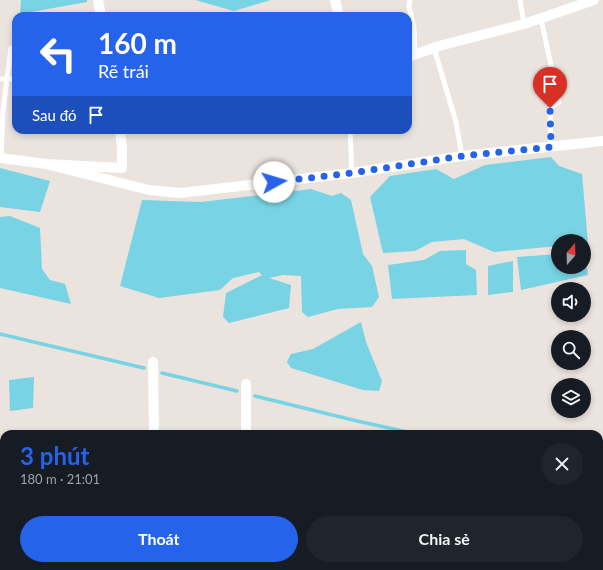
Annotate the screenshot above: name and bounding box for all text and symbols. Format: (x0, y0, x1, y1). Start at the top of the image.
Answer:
text: 160 m (98, 26, 177, 60)
icon: left (32, 28, 84, 80)
text: Rẽ trái (98, 60, 149, 82)
pin (533, 67, 567, 108)
icon: arrive (539, 73, 561, 95)
icon: arrive (85, 104, 107, 126)
text: Sau đó (32, 106, 77, 124)
position arrow (253, 161, 295, 203)
north arrow (551, 234, 591, 274)
map controls (551, 234, 591, 418)
button: sound (551, 282, 591, 322)
button: search (551, 330, 591, 370)
button: layers (551, 378, 591, 418)
text: 3 phút (20, 441, 89, 470)
button: close (541, 443, 583, 485)
text: 180 m · 21:01 (20, 471, 100, 487)
button: Thoát (20, 516, 298, 562)
button: Chia sẻ (306, 516, 583, 562)

